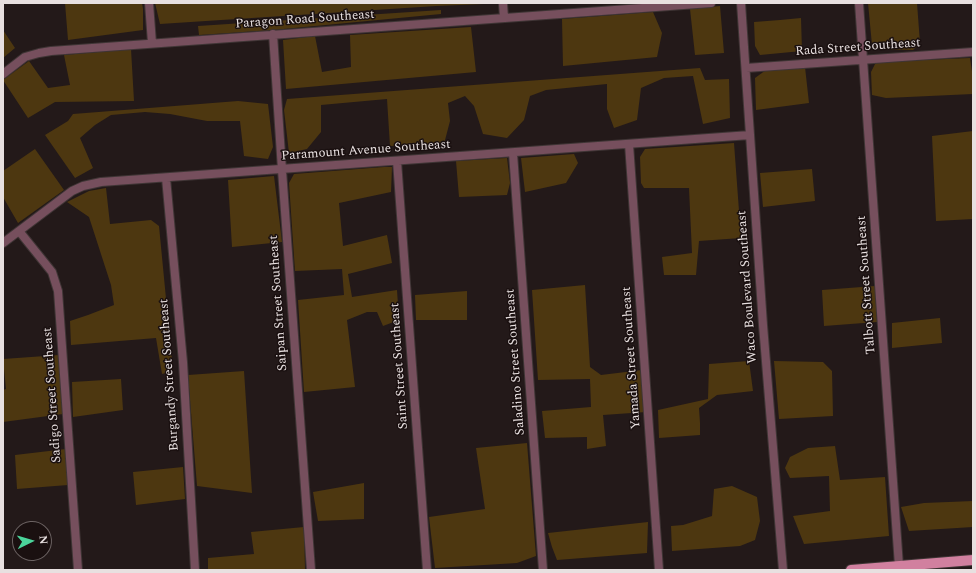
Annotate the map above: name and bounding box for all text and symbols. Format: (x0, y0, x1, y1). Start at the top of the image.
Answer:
street label: Paragon Road Southeast (235, 7, 375, 33)
street label: Rada Street Southeast (795, 36, 921, 60)
street label: Paramount Avenue Southeast (281, 137, 451, 165)
street label: Waco Boulevard Southeast (735, 210, 761, 364)
street label: Talbott Street Southeast (854, 215, 880, 355)
street label: Saipan Street Southeast (266, 235, 292, 371)
street label: Yamada Street Southeast (619, 286, 645, 430)
street label: Saladino Street Southeast (503, 288, 529, 436)
street label: Burgandy Street Southeast (157, 298, 183, 452)
street label: Saint Street Southeast (388, 302, 412, 430)
street label: Sadigo Street Southeast (40, 327, 66, 463)
north arrow (12, 521, 52, 561)
text: N (35, 535, 52, 545)

